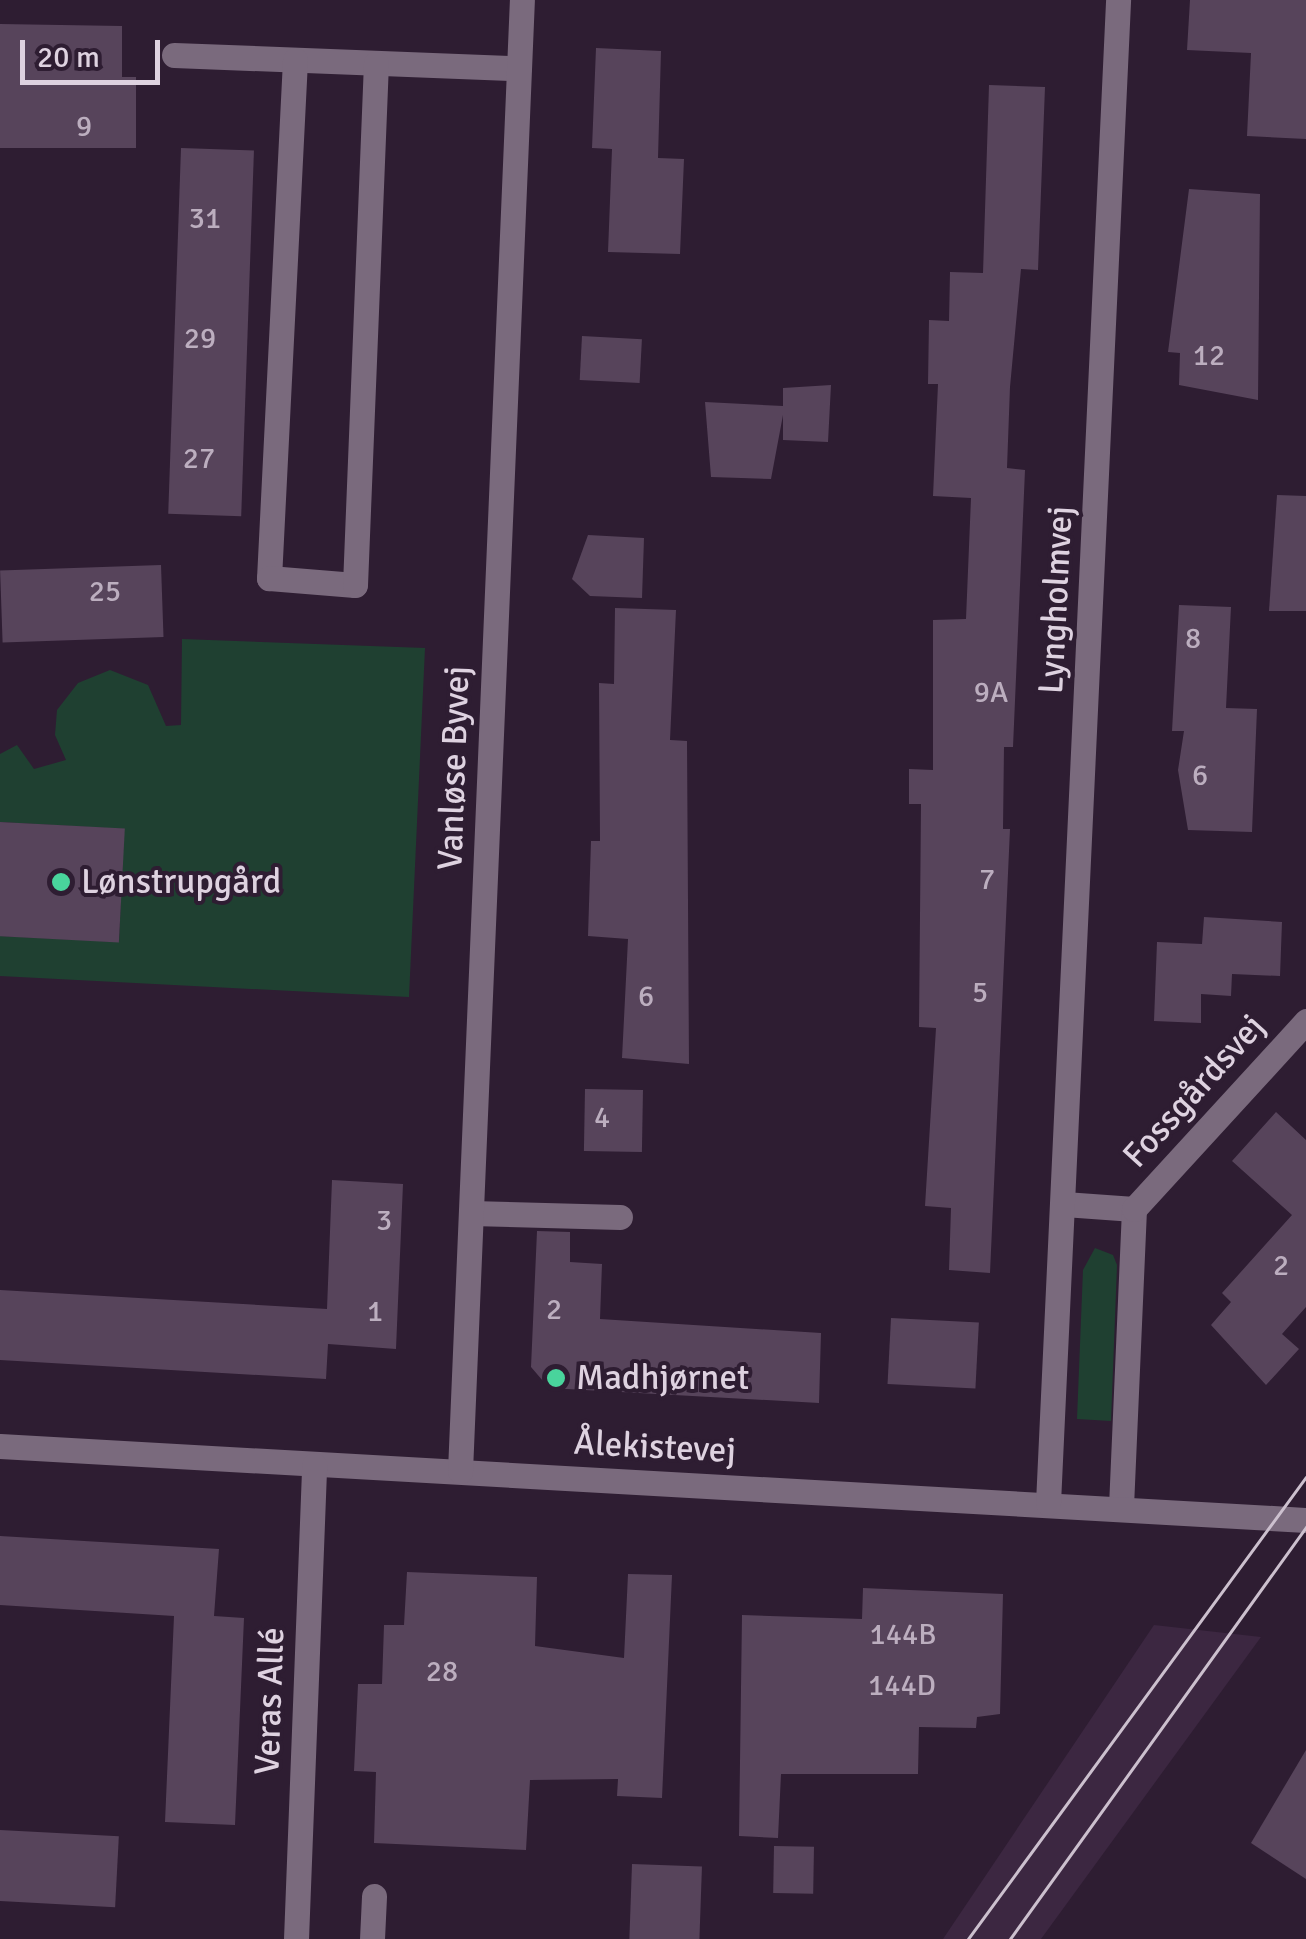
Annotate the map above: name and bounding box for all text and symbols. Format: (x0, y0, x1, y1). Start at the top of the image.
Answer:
scale bar (25, 20, 165, 82)
text: 20 m (37, 39, 100, 76)
house number: 9 (76, 109, 92, 145)
house number: 31 (189, 201, 221, 237)
house number: 29 (184, 321, 216, 357)
house number: 12 (1193, 338, 1225, 374)
house number: 27 (183, 441, 215, 477)
street label: Lyngholmvej (1030, 505, 1082, 695)
house number: 25 (89, 574, 121, 610)
house number: 8 (1185, 621, 1201, 657)
street label: Vanløse Byvej (429, 665, 479, 871)
house number: 9A (974, 675, 1008, 711)
house number: 6 (1192, 758, 1208, 794)
place label: Lønstrupgård (81, 861, 281, 903)
house number: 7 (979, 862, 995, 898)
marker: Lønstrupgård (50, 871, 72, 893)
house number: 5 (972, 975, 988, 1011)
house number: 6 (638, 979, 654, 1015)
street label: Fossgårdsvej (1114, 1006, 1274, 1176)
house number: 4 (594, 1100, 610, 1136)
house number: 3 (376, 1203, 392, 1239)
house number: 2 (1273, 1248, 1289, 1284)
house number: 2 (546, 1292, 562, 1328)
house number: 1 (367, 1294, 383, 1330)
place label: Madhjørnet (576, 1357, 749, 1399)
marker: Madhjørnet (545, 1367, 567, 1389)
street label: Ålekistevej (573, 1422, 737, 1472)
house number: 144B (870, 1617, 936, 1653)
street label: Veras Allé (246, 1626, 294, 1776)
house number: 28 (426, 1654, 458, 1690)
house number: 144D (868, 1668, 936, 1704)

